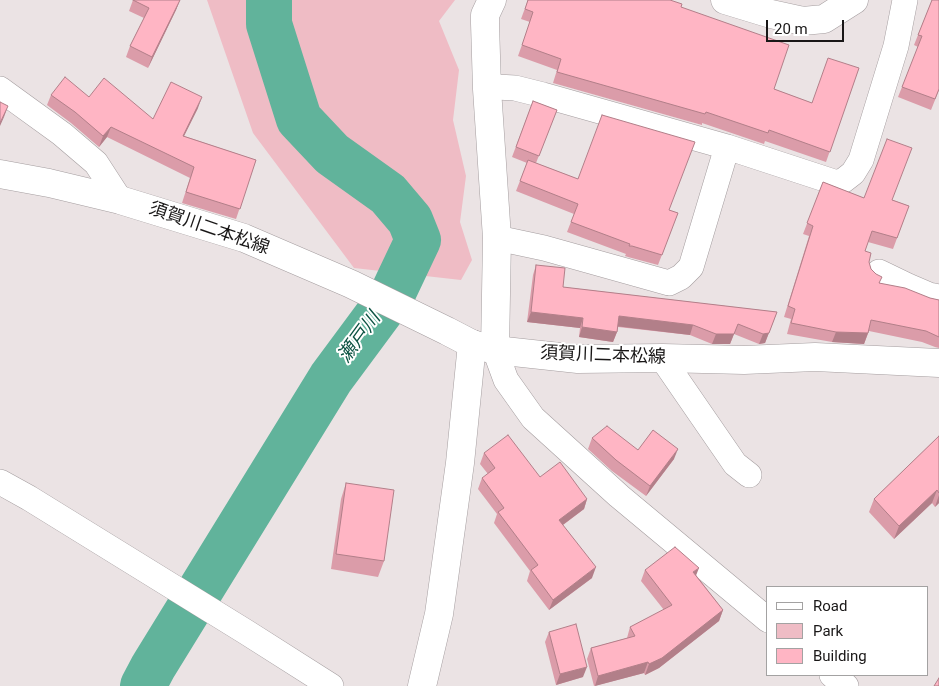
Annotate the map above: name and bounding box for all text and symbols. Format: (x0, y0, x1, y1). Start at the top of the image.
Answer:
scale bar (769, 10, 846, 42)
text: 20 m (774, 20, 808, 38)
street label: 須賀川二本松線 (146, 198, 272, 260)
water label: 瀬戸川 (334, 308, 386, 368)
street label: 須賀川二本松線 (540, 343, 666, 369)
legend (766, 586, 929, 676)
text: Road (813, 597, 847, 615)
text: Park (813, 622, 843, 640)
text: Building (813, 647, 867, 665)

